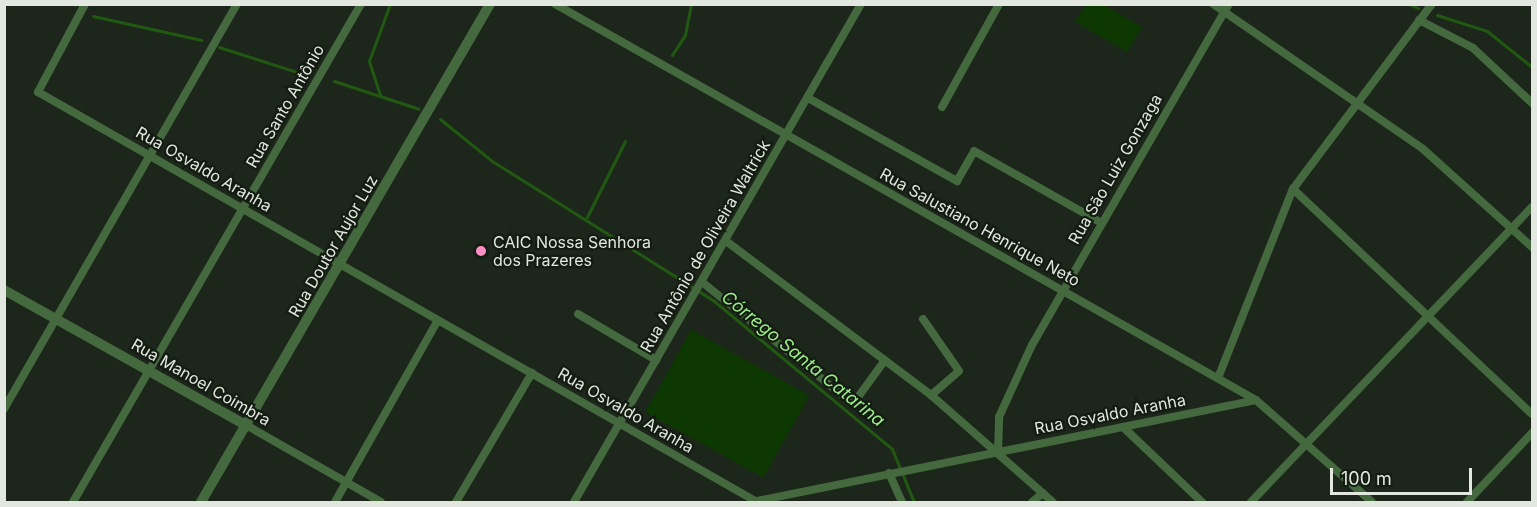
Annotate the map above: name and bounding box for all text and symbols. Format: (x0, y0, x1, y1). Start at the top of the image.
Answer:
street label: Rua Santo Antônio (242, 41, 328, 171)
street label: Rua São Luiz Gonzaga (1064, 91, 1166, 247)
street label: Rua Osvaldo Aranha (133, 122, 275, 216)
street label: Rua Antônio de Oliveira Waltrick (636, 136, 774, 356)
street label: Rua Salustiano Henrique Neto (877, 164, 1083, 290)
street label: Rua Doutor Aujor Luz (284, 172, 382, 320)
place label: CAIC Nossa Senhora dos Prazeres (493, 232, 651, 270)
marker: CAIC Nossa Senhora dos Prazeres (474, 244, 488, 258)
water label: Córrego Santa Catarina (717, 286, 889, 432)
street label: Rua Manoel Coimbra (128, 334, 274, 430)
street label: Rua Osvaldo Aranha (555, 363, 697, 457)
street label: Rua Osvaldo Aranha (1033, 390, 1187, 438)
scale bar (1333, 456, 1476, 494)
text: 100 m (1341, 468, 1392, 489)

